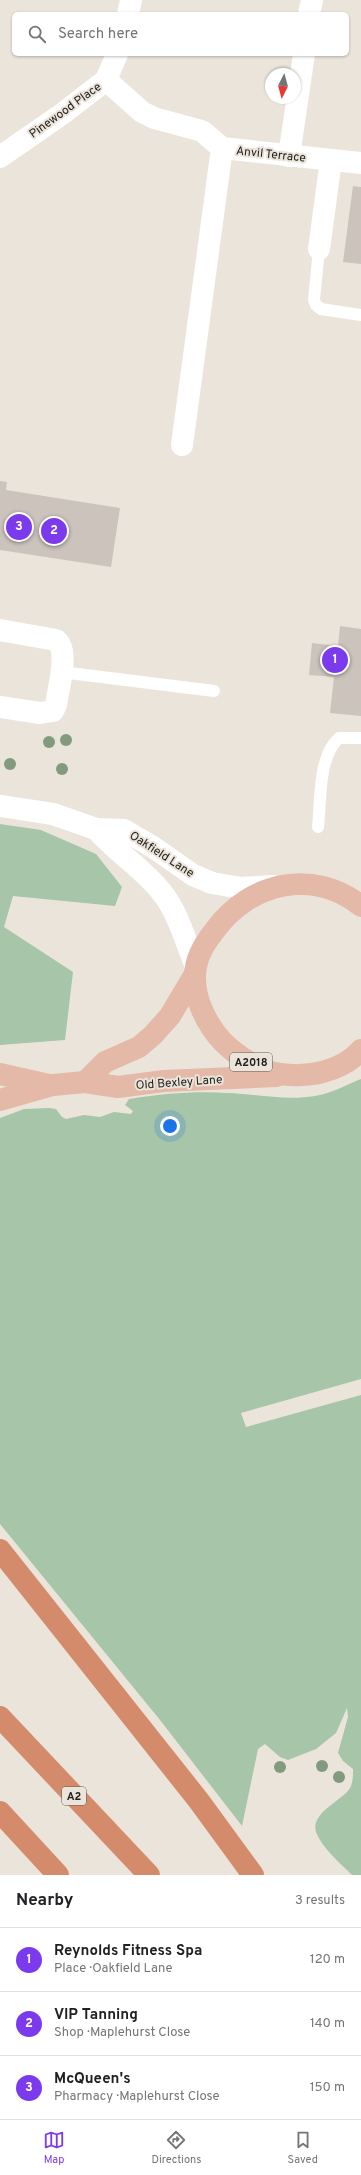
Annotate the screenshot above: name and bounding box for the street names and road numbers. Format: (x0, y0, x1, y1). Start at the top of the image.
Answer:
street label: Pinewood Place (26, 79, 105, 142)
street label: Anvil Terrace (235, 143, 307, 167)
street label: Oakfield Lane (126, 828, 197, 882)
road number: A2018 (230, 1053, 272, 1071)
street label: Old Bexley Lane (135, 1072, 223, 1094)
road number: A2 (62, 1787, 86, 1805)

